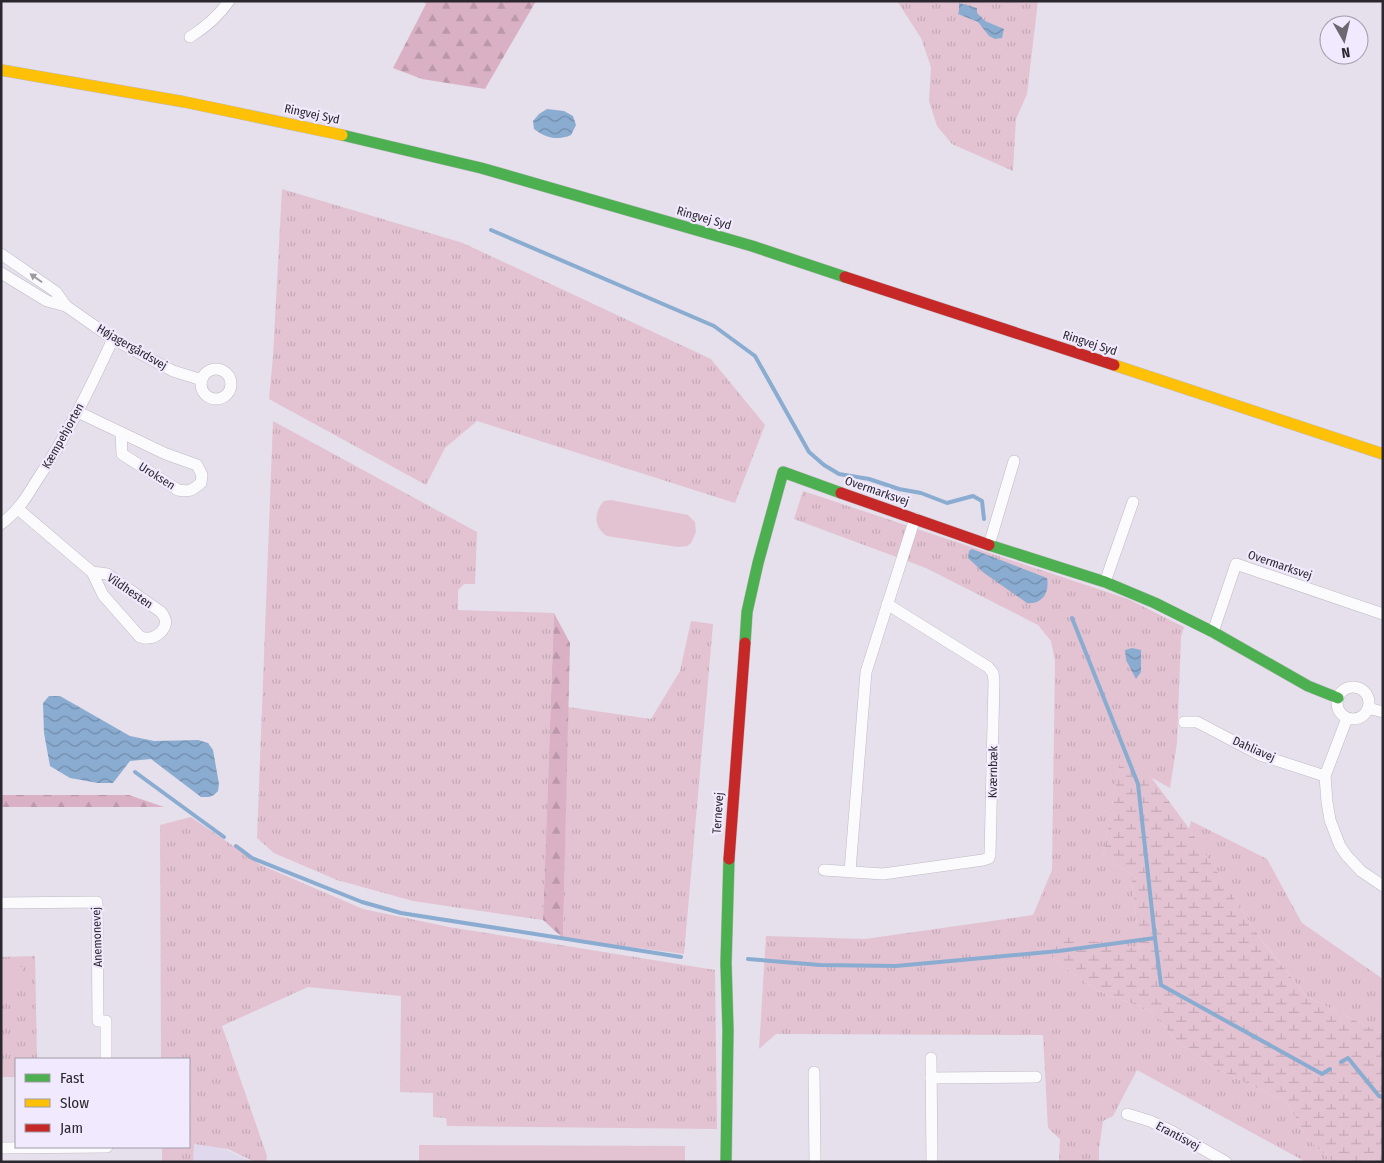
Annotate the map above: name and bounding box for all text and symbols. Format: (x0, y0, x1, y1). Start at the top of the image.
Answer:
north arrow (1319, 15, 1369, 65)
text: N (1340, 43, 1351, 61)
street label: Ringvej Syd (283, 101, 341, 127)
street label: Ringvej Syd (675, 204, 733, 232)
one-way arrow (30, 272, 43, 283)
street label: Højagergårdsvej (94, 321, 170, 373)
street label: Ringvej Syd (1061, 328, 1119, 358)
street label: Kæmpehjorten (39, 401, 87, 471)
street label: Uroksen (136, 459, 178, 493)
street label: Overmarksvej (843, 473, 911, 509)
street label: Overmarksvej (1246, 547, 1314, 583)
street label: Vildhesten (105, 571, 155, 611)
street label: Dahliavej (1231, 733, 1277, 765)
street label: Kværnbæk (986, 745, 1000, 798)
street label: Ternevej (710, 792, 726, 834)
street label: Anemonevej (89, 906, 105, 968)
legend (15, 1058, 190, 1148)
text: Fast (60, 1069, 84, 1087)
text: Slow (60, 1094, 89, 1112)
text: Jam (60, 1119, 83, 1137)
street label: Erantisvej (1154, 1119, 1202, 1153)

